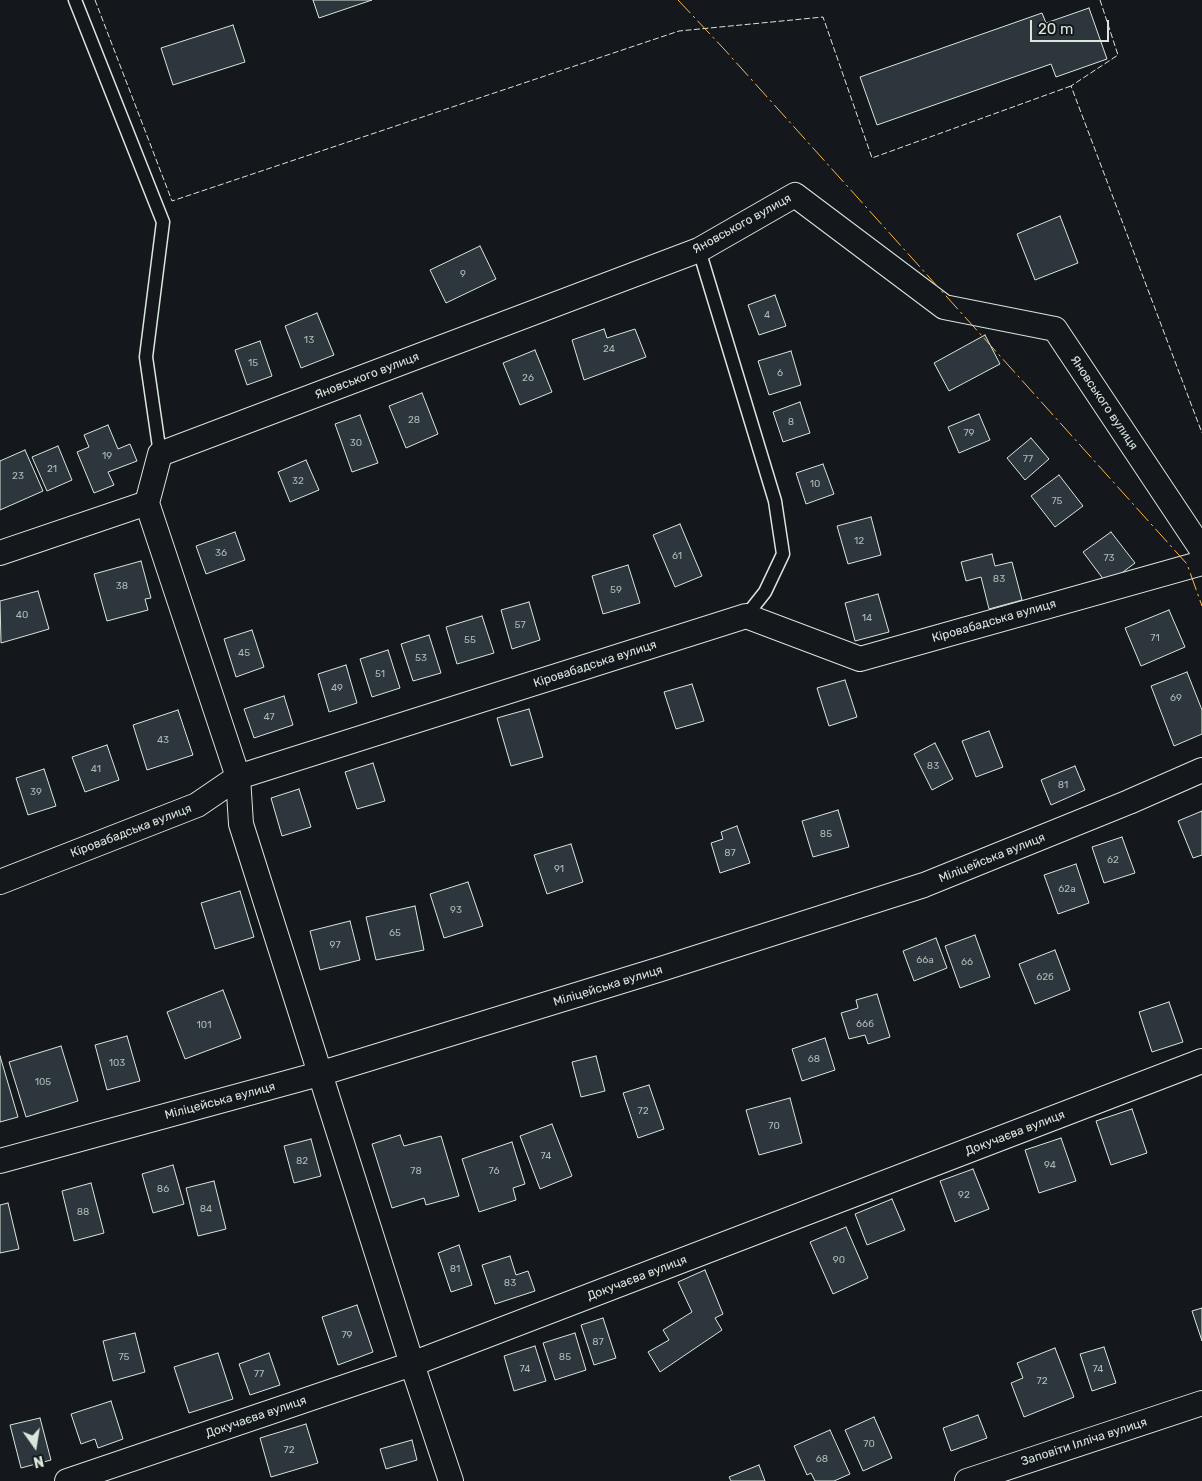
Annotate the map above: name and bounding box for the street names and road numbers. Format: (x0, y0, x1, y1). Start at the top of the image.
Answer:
street label: Яновського вулиця (690, 191, 794, 257)
street label: Яновського вулиця (313, 349, 421, 403)
street label: Яновського вулиця (1067, 353, 1141, 453)
street label: Кіровабадська вулиця (930, 596, 1058, 646)
street label: Кіровабадська вулиця (532, 637, 658, 691)
street label: Кіровабадська вулиця (68, 801, 194, 861)
street label: Міліцейська вулиця (937, 830, 1047, 886)
street label: Міліцейська вулиця (552, 963, 664, 1009)
street label: Міліцейська вулиця (163, 1079, 277, 1123)
street label: Докучаєва вулиця (963, 1107, 1067, 1159)
street label: Докучаєва вулиця (585, 1252, 689, 1304)
street label: Докучаєва вулиця (204, 1393, 308, 1441)
street label: Заповіти Ілліча вулиця (1019, 1415, 1149, 1469)

